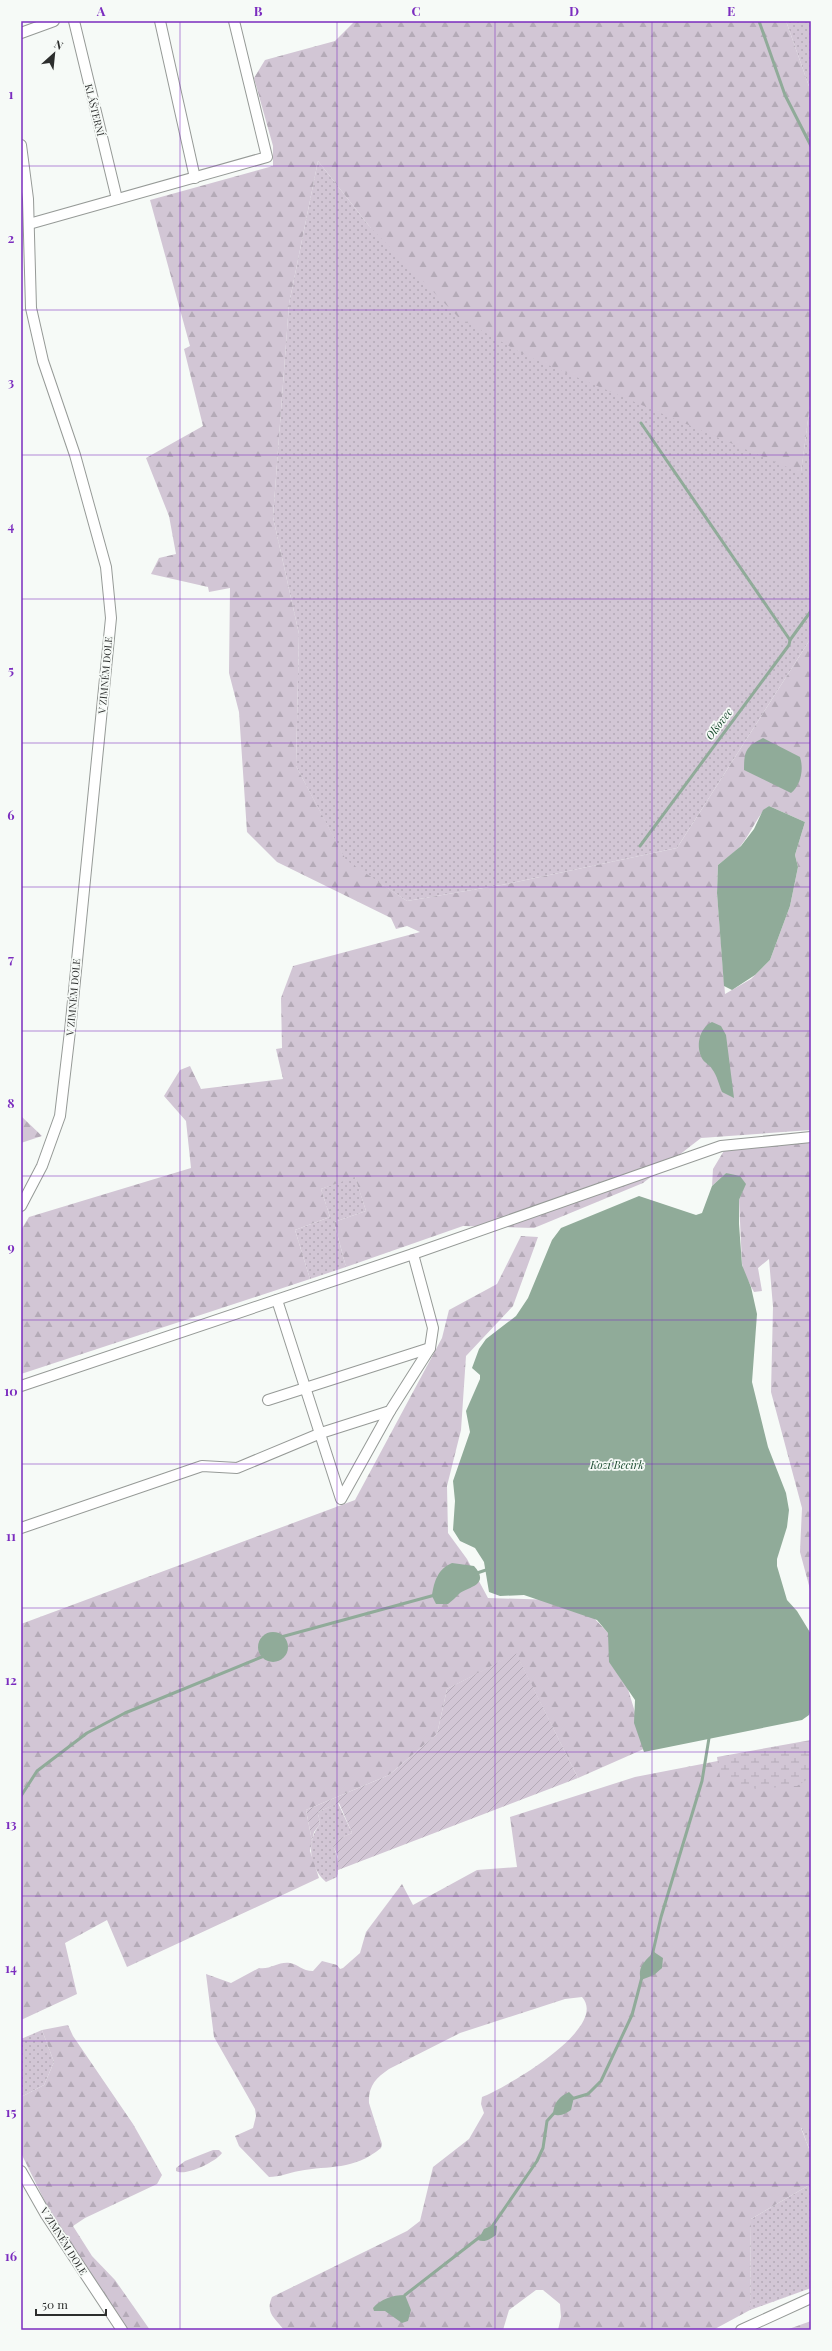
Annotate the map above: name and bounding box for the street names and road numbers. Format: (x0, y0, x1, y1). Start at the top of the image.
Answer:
street label: KLÁŠTERNÍ (82, 82, 108, 138)
street label: V ZIMNÉM DOLE (95, 636, 115, 715)
street label: V ZIMNÉM DOLE (63, 958, 83, 1037)
street label: V ZIMNÉM DOLE (37, 2204, 90, 2278)

